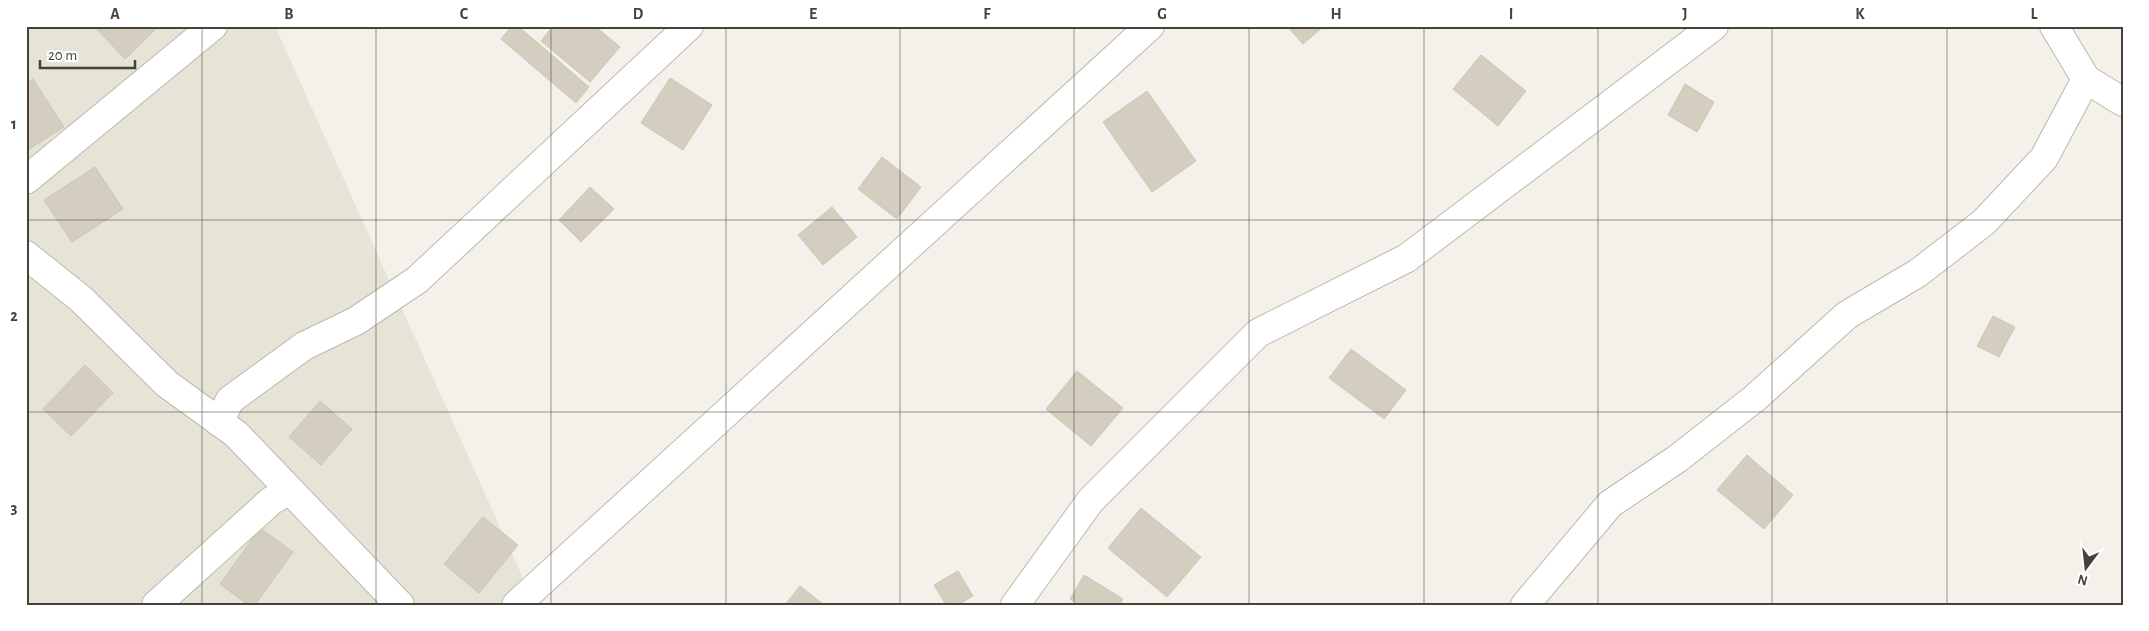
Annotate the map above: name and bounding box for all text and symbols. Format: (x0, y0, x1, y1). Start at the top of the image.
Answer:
text: A (110, 6, 120, 22)
text: B (284, 6, 294, 22)
text: C (460, 6, 469, 22)
text: D (633, 6, 644, 22)
text: E (809, 6, 817, 22)
text: F (983, 6, 991, 22)
text: G (1157, 6, 1167, 22)
text: H (1330, 6, 1342, 22)
text: I (1509, 6, 1513, 22)
text: J (1682, 6, 1688, 22)
text: K (1855, 6, 1865, 22)
text: L (2031, 6, 2038, 22)
scale bar (40, 38, 135, 70)
text: 20 m (48, 48, 77, 63)
text: 1 (11, 116, 17, 132)
text: 2 (10, 308, 18, 324)
text: 3 (11, 500, 18, 516)
north arrow (2062, 544, 2112, 594)
text: N (2076, 572, 2089, 588)

